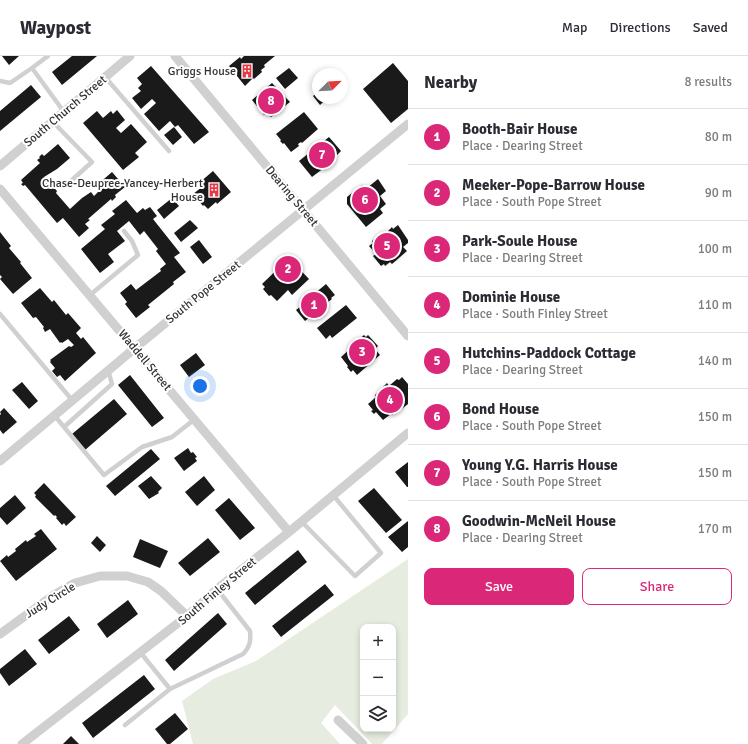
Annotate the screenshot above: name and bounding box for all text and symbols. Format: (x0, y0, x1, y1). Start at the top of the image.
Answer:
text: Waypost (20, 16, 91, 40)
text: Map (562, 19, 588, 36)
text: Directions (610, 19, 671, 36)
text: Saved (693, 19, 728, 36)
building icon: Griggs House (239, 63, 255, 79)
place label: Griggs House (168, 64, 236, 79)
north arrow (312, 68, 348, 104)
street label: South Church Street (21, 72, 110, 150)
text: Nearby (424, 72, 477, 93)
text: 8 results (684, 74, 732, 90)
pin: 8 (258, 86, 284, 116)
text: Booth-Bair House (462, 120, 577, 138)
text: 1 (433, 129, 441, 145)
text: 80 m (705, 129, 732, 145)
text: Place · Dearing Street (462, 138, 583, 154)
pin: 7 (309, 140, 335, 170)
street label: Dearing Street (262, 163, 321, 230)
place label: Chase-Deupree-Yancey-Herbert House (42, 176, 203, 205)
text: Meeker-Pope-Barrow House (462, 176, 645, 194)
building icon: Chase-Deupree-Yancey-Herbert House (206, 182, 222, 198)
pin: 6 (352, 185, 378, 215)
text: 2 (433, 185, 441, 201)
text: 90 m (705, 185, 732, 201)
text: Place · South Pope Street (462, 194, 601, 210)
pin: 5 (374, 231, 400, 261)
text: Park-Soule House (462, 232, 578, 250)
text: 3 (433, 241, 441, 257)
text: 100 m (698, 241, 732, 257)
text: Place · Dearing Street (462, 250, 583, 266)
pin: 2 (275, 254, 301, 284)
street label: South Pope Street (163, 258, 244, 327)
text: Dominie House (462, 288, 560, 306)
pin: 1 (301, 290, 327, 320)
text: 4 (433, 297, 441, 313)
text: 110 m (698, 297, 732, 313)
text: Place · South Finley Street (462, 306, 608, 322)
street label: Waddell Street (115, 327, 175, 394)
pin: 3 (349, 337, 375, 367)
text: Hutchins-Paddock Cottage (462, 344, 636, 362)
text: 5 (433, 353, 441, 369)
text: 140 m (698, 353, 732, 369)
text: Place · Dearing Street (462, 362, 583, 378)
your location (190, 376, 210, 396)
pin: 4 (377, 385, 403, 415)
text: Bond House (462, 400, 539, 418)
text: 6 (433, 409, 441, 425)
text: 150 m (698, 409, 732, 425)
text: Place · South Pope Street (462, 418, 601, 434)
text: Young Y.G. Harris House (462, 456, 618, 474)
text: 7 (433, 465, 441, 481)
text: 150 m (698, 465, 732, 481)
text: Place · South Pope Street (462, 474, 601, 490)
text: Goodwin-McNeil House (462, 512, 616, 530)
text: 8 (433, 521, 441, 537)
text: 170 m (698, 521, 732, 537)
text: Place · Dearing Street (462, 530, 583, 546)
street label: South Finley Street (175, 554, 260, 629)
button: Save (424, 568, 574, 605)
button: Share (582, 568, 732, 605)
street label: Judy Circle (22, 579, 78, 622)
map controls (360, 624, 396, 732)
button: + (360, 624, 396, 660)
button: − (360, 660, 396, 696)
button: layers (360, 696, 396, 732)

